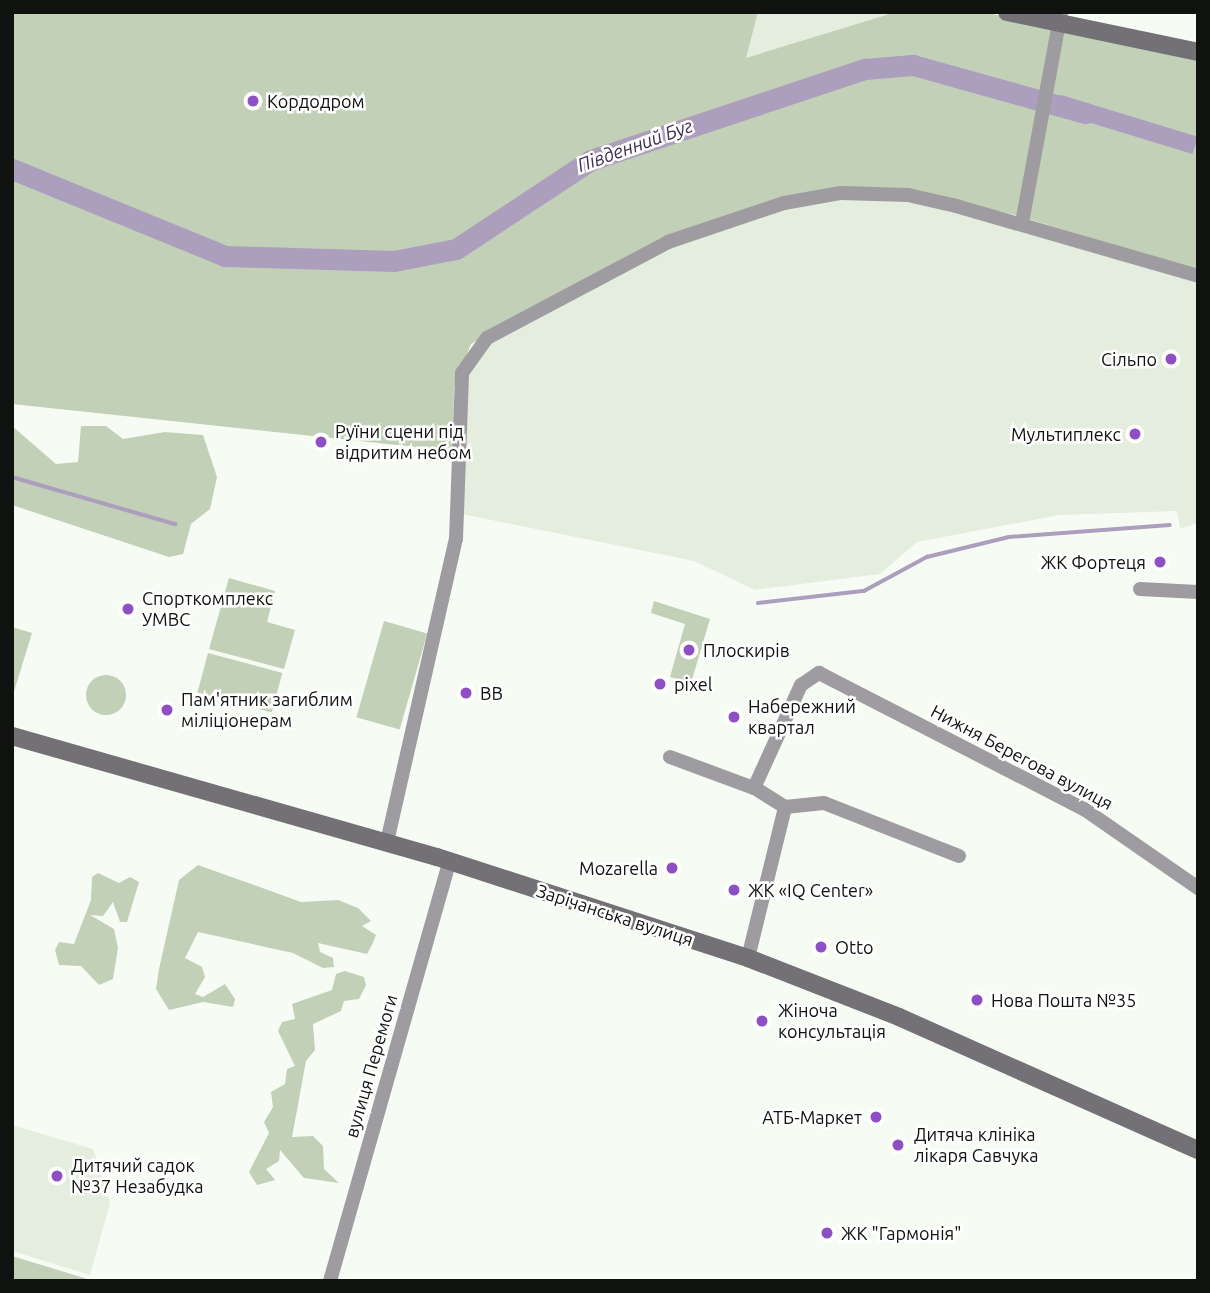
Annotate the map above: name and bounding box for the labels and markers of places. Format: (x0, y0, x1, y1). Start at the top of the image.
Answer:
place label: Кордодром (267, 90, 365, 112)
marker: Кордодром (245, 93, 261, 109)
place label: Сільпо (1101, 348, 1157, 370)
marker: Сільпо (1163, 351, 1179, 367)
place label: Руїни сцени під відритим небом (335, 421, 471, 464)
place label: Мультиплекс (1011, 423, 1121, 445)
marker: Мультиплекс (1127, 426, 1143, 442)
marker: Руїни сцени під відритим небом (313, 434, 329, 450)
place label: ЖК Фортеця (1041, 551, 1146, 573)
marker: ЖК Фортеця (1152, 554, 1168, 570)
place label: Спорткомплекс УМВС (142, 588, 273, 630)
marker: Спорткомплекс УМВС (120, 601, 136, 617)
place label: Плоскирів (703, 639, 790, 661)
marker: Плоскирів (681, 642, 697, 658)
place label: pixel (674, 673, 712, 695)
marker: pixel (652, 676, 668, 692)
place label: ВВ (480, 682, 503, 704)
marker: ВВ (458, 685, 474, 701)
place label: Пам'ятник загиблим міліціонерам (181, 689, 353, 732)
place label: Набережний квартал (748, 696, 856, 738)
marker: Пам'ятник загиблим міліціонерам (159, 702, 175, 718)
marker: Набережний квартал (726, 709, 742, 725)
place label: Mozarella (579, 857, 658, 879)
marker: Mozarella (664, 860, 680, 876)
place label: ЖК «IQ Center» (748, 879, 873, 901)
marker: ЖК «IQ Center» (726, 882, 742, 898)
place label: Otto (835, 936, 874, 958)
marker: Otto (813, 939, 829, 955)
place label: Нова Пошта №35 (991, 989, 1136, 1011)
marker: Нова Пошта №35 (969, 992, 985, 1008)
place label: Жіноча консультація (778, 1000, 886, 1042)
marker: Жіноча консультація (752, 1011, 772, 1031)
place label: АТБ-Маркет (762, 1106, 862, 1128)
marker: АТБ-Маркет (868, 1109, 884, 1125)
place label: Дитяча клініка лікаря Савчука (914, 1124, 1039, 1166)
marker: Дитяча клініка лікаря Савчука (888, 1135, 908, 1155)
place label: Дитячий садок №37 Незабудка (71, 1155, 204, 1198)
marker: Дитячий садок №37 Незабудка (49, 1168, 65, 1184)
place label: ЖК "Гармонія" (841, 1222, 961, 1244)
marker: ЖК "Гармонія" (819, 1225, 835, 1241)

